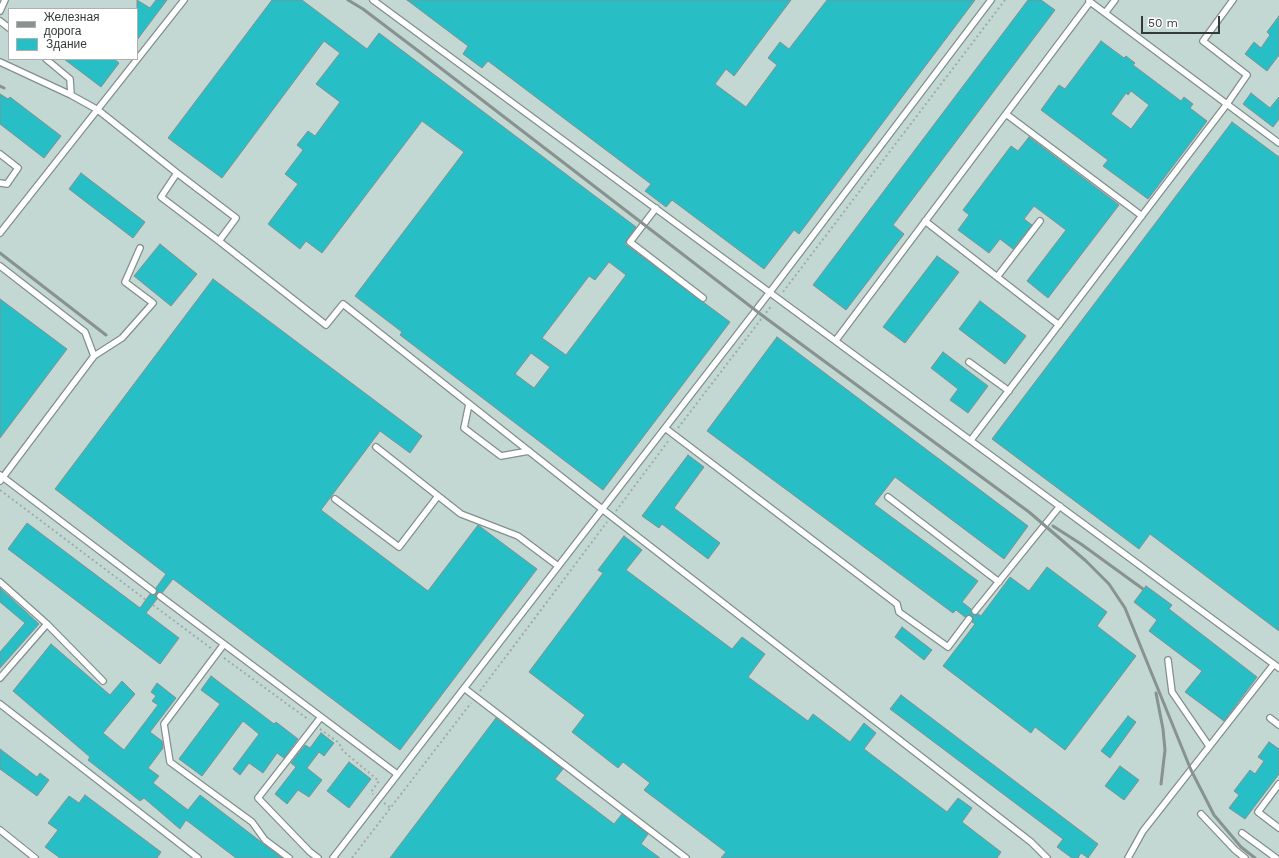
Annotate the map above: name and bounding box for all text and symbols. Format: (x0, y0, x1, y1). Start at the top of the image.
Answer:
legend (8, 8, 138, 60)
scale bar (1143, 8, 1222, 34)
text: Железная дорога (44, 10, 100, 38)
text: 50 m (1148, 16, 1178, 30)
text: Здание (46, 37, 87, 51)

